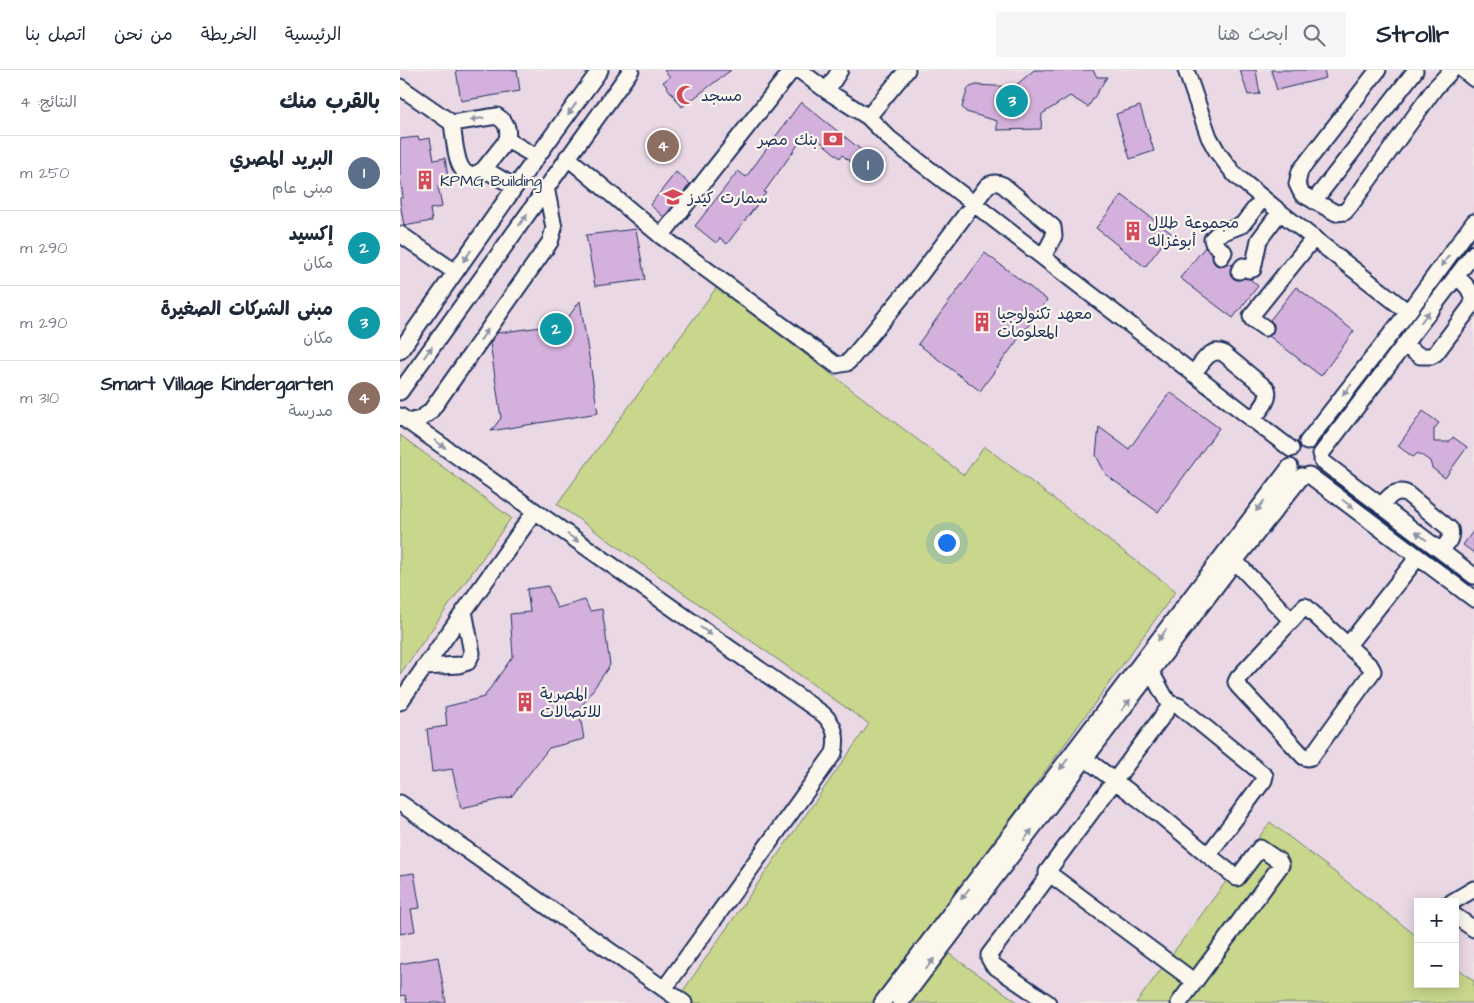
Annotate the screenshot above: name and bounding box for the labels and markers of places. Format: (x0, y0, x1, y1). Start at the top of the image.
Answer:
pin: 3 (996, 82, 1028, 120)
mosque icon: مسجد (675, 84, 697, 106)
place label: مسجد (701, 85, 742, 107)
pin: 4 (647, 127, 679, 165)
bank icon: بنك مصر (822, 128, 844, 150)
place label: بنك مصر (756, 129, 818, 151)
pin: 1 (852, 146, 884, 184)
building icon: KPMG Building (414, 169, 436, 191)
place label: KPMG Building (440, 170, 542, 193)
school or university icon: سمارت كيدز (662, 186, 684, 208)
place label: سمارت كيدز (686, 187, 768, 209)
place label: مجموعة طلال أبوغزاله (1148, 212, 1239, 252)
building icon: مجموعة طلال أبوغزاله (1122, 220, 1144, 242)
place label: معهد تكنولوجيا المعلومات (997, 303, 1092, 343)
pin: 2 (540, 310, 572, 348)
building icon: معهد تكنولوجيا المعلومات (971, 311, 993, 333)
place label: المصرية للاتصالات (540, 683, 601, 723)
building icon: المصرية للاتصالات (514, 691, 536, 713)

